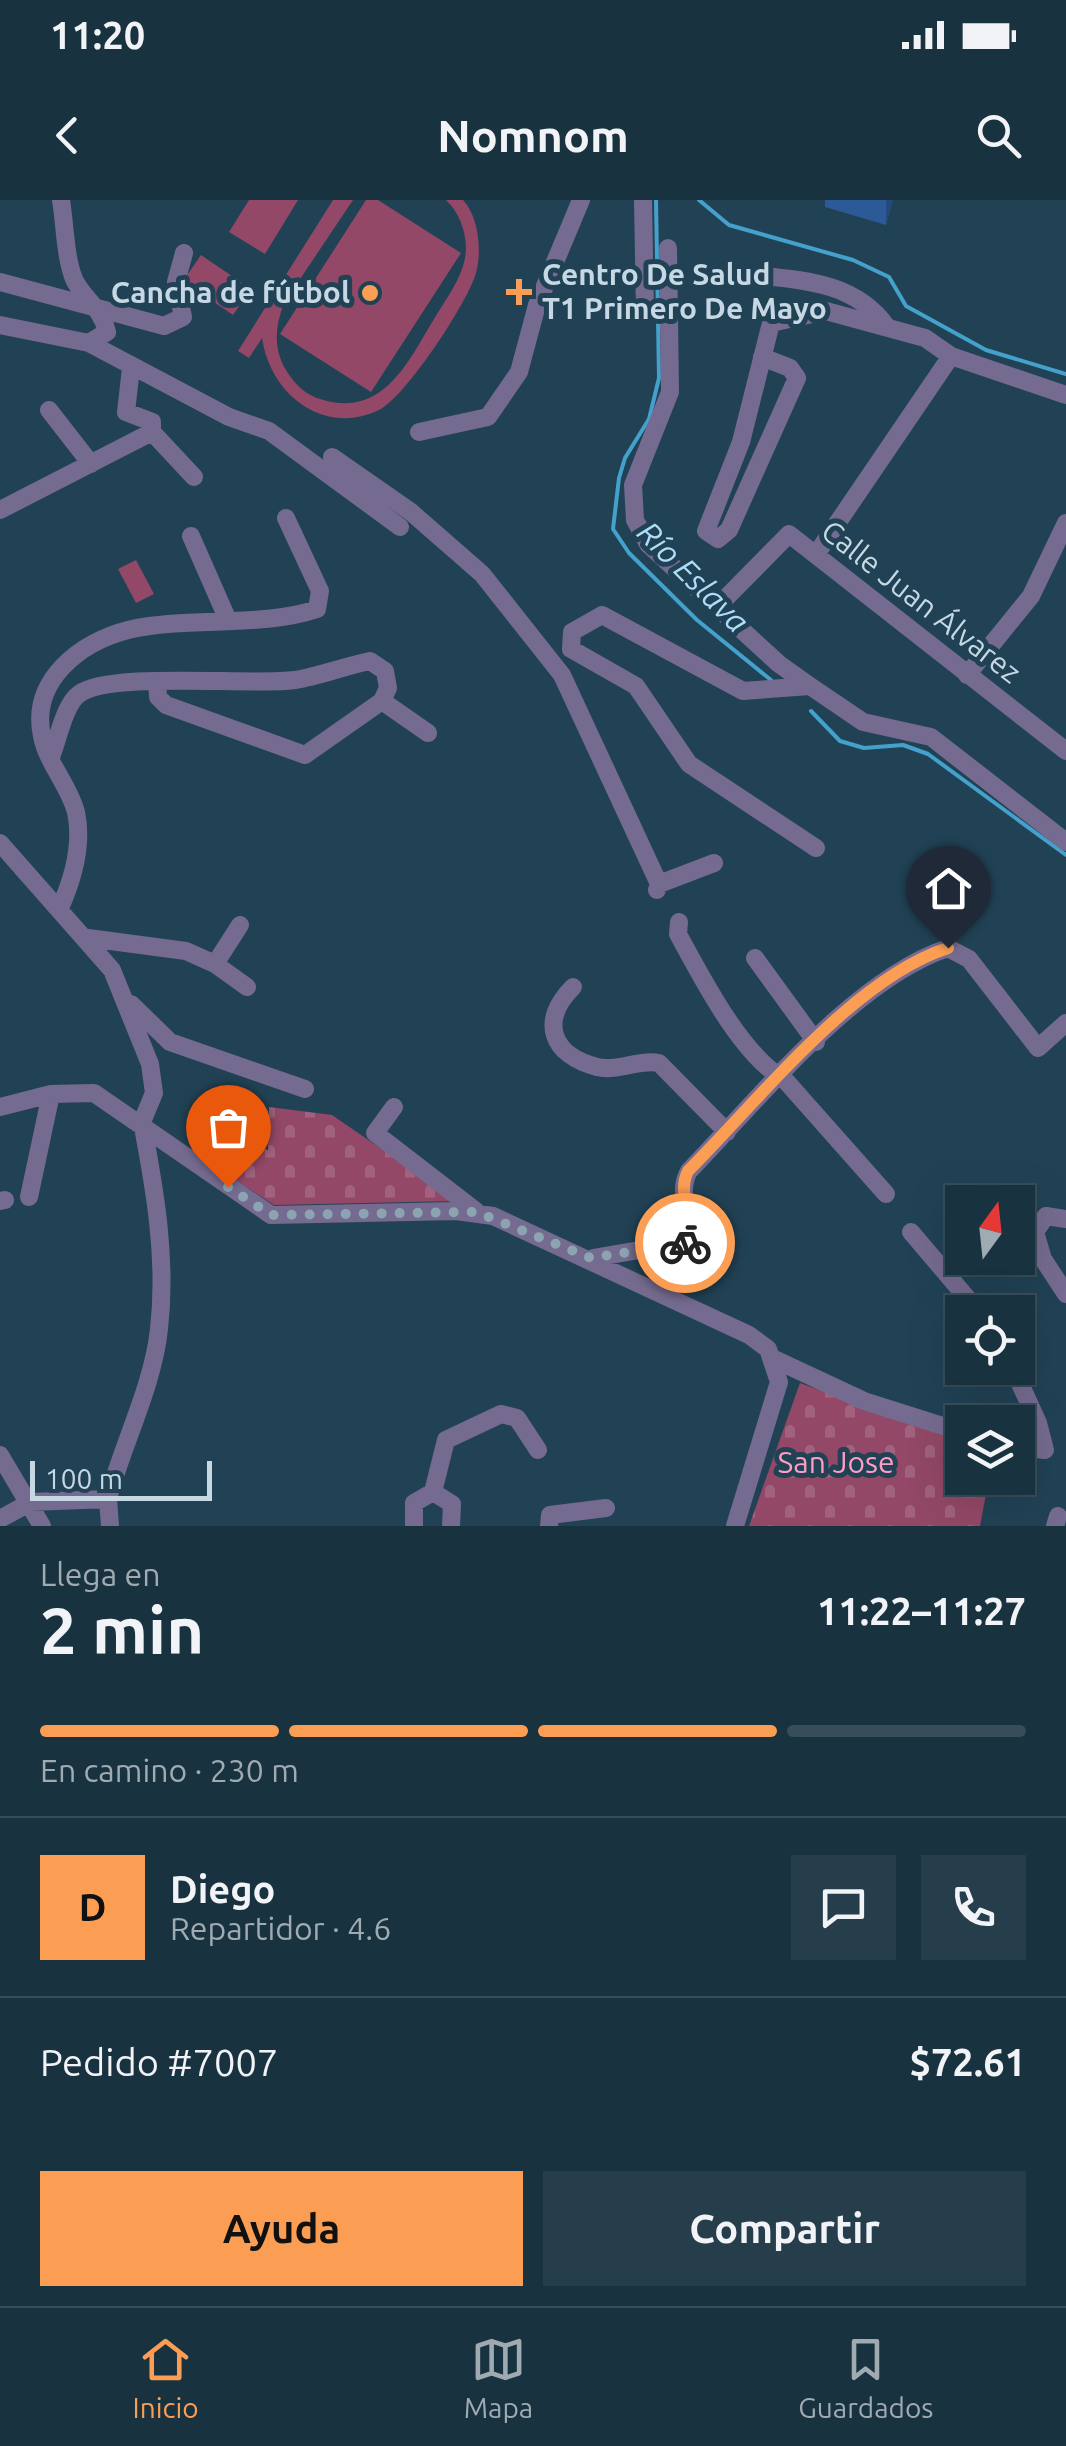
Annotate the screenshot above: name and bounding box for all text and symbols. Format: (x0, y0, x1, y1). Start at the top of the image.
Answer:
text: 11:20 (50, 14, 145, 56)
icon: back (40, 108, 95, 163)
icon: search (971, 108, 1026, 163)
text: Nomnom (437, 110, 629, 161)
place label: Centro De Salud T1 Primero De Mayo (542, 257, 827, 325)
place label: Cancha de fútbol (111, 275, 350, 309)
marker: Centro De Salud T1 Primero De Mayo (506, 279, 532, 305)
marker: Cancha de fútbol (359, 282, 381, 304)
street label: Calle Juan Álvarez (815, 512, 1029, 690)
water label: Río Eslava (631, 514, 756, 639)
pin (906, 846, 991, 949)
icon: home (921, 861, 976, 916)
pin (186, 1085, 271, 1188)
icon: bag (201, 1100, 256, 1155)
north arrow (945, 1185, 1035, 1275)
map controls (945, 1185, 1035, 1495)
courier (635, 1193, 735, 1293)
icon: bike (658, 1216, 713, 1271)
button: locate (945, 1295, 1035, 1385)
button: layers (945, 1405, 1035, 1495)
park label: San Jose (777, 1445, 895, 1479)
scale bar (30, 1456, 212, 1500)
text: 100 m (45, 1463, 123, 1494)
text: Llega en (40, 1556, 160, 1592)
text: 11:22–11:27 (817, 1590, 1026, 1632)
text: 2 min (40, 1593, 204, 1666)
text: En camino · 230 m (40, 1752, 299, 1788)
button: chat (791, 1855, 896, 1960)
button: phone (921, 1855, 1026, 1960)
text: Diego (170, 1868, 275, 1910)
text: D (79, 1886, 106, 1928)
text: Repartidor · 4.6 (170, 1910, 391, 1946)
text: Pedido #7007 (40, 2041, 278, 2083)
text: $72.61 (909, 2041, 1026, 2083)
button: Ayuda (40, 2171, 523, 2286)
button: Compartir (543, 2171, 1026, 2286)
tab: Inicio (133, 2332, 199, 2423)
tab: Mapa (464, 2332, 533, 2423)
tab: Guardados (798, 2332, 933, 2423)

